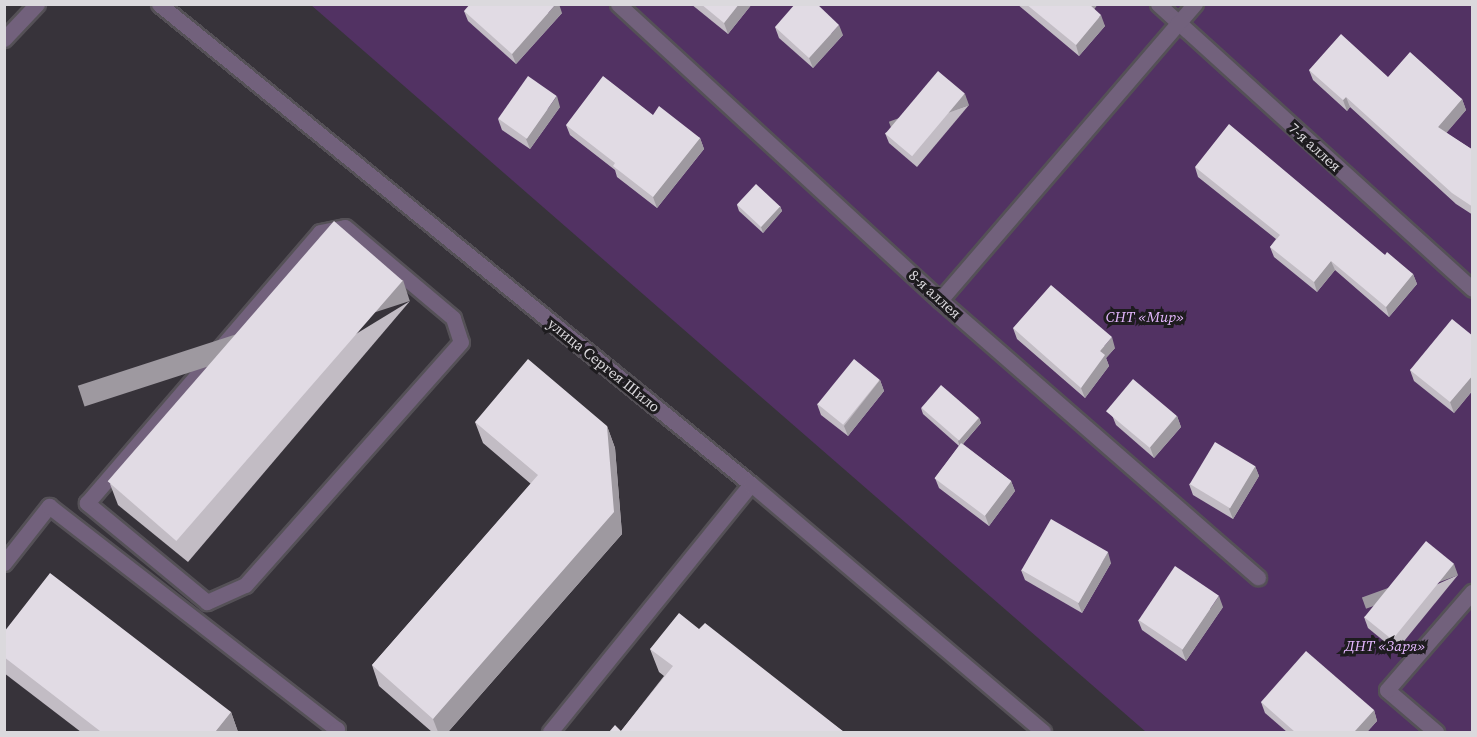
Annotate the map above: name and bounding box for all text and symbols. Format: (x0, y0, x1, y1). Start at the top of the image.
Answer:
street label: 7-я аллея (1285, 119, 1345, 175)
street label: 8-я аллея (905, 266, 965, 322)
park label: СНТ «Мир» (1106, 308, 1184, 326)
street label: улица Сергея Шило (544, 314, 664, 416)
park label: ДНТ «Заря» (1344, 637, 1426, 655)

